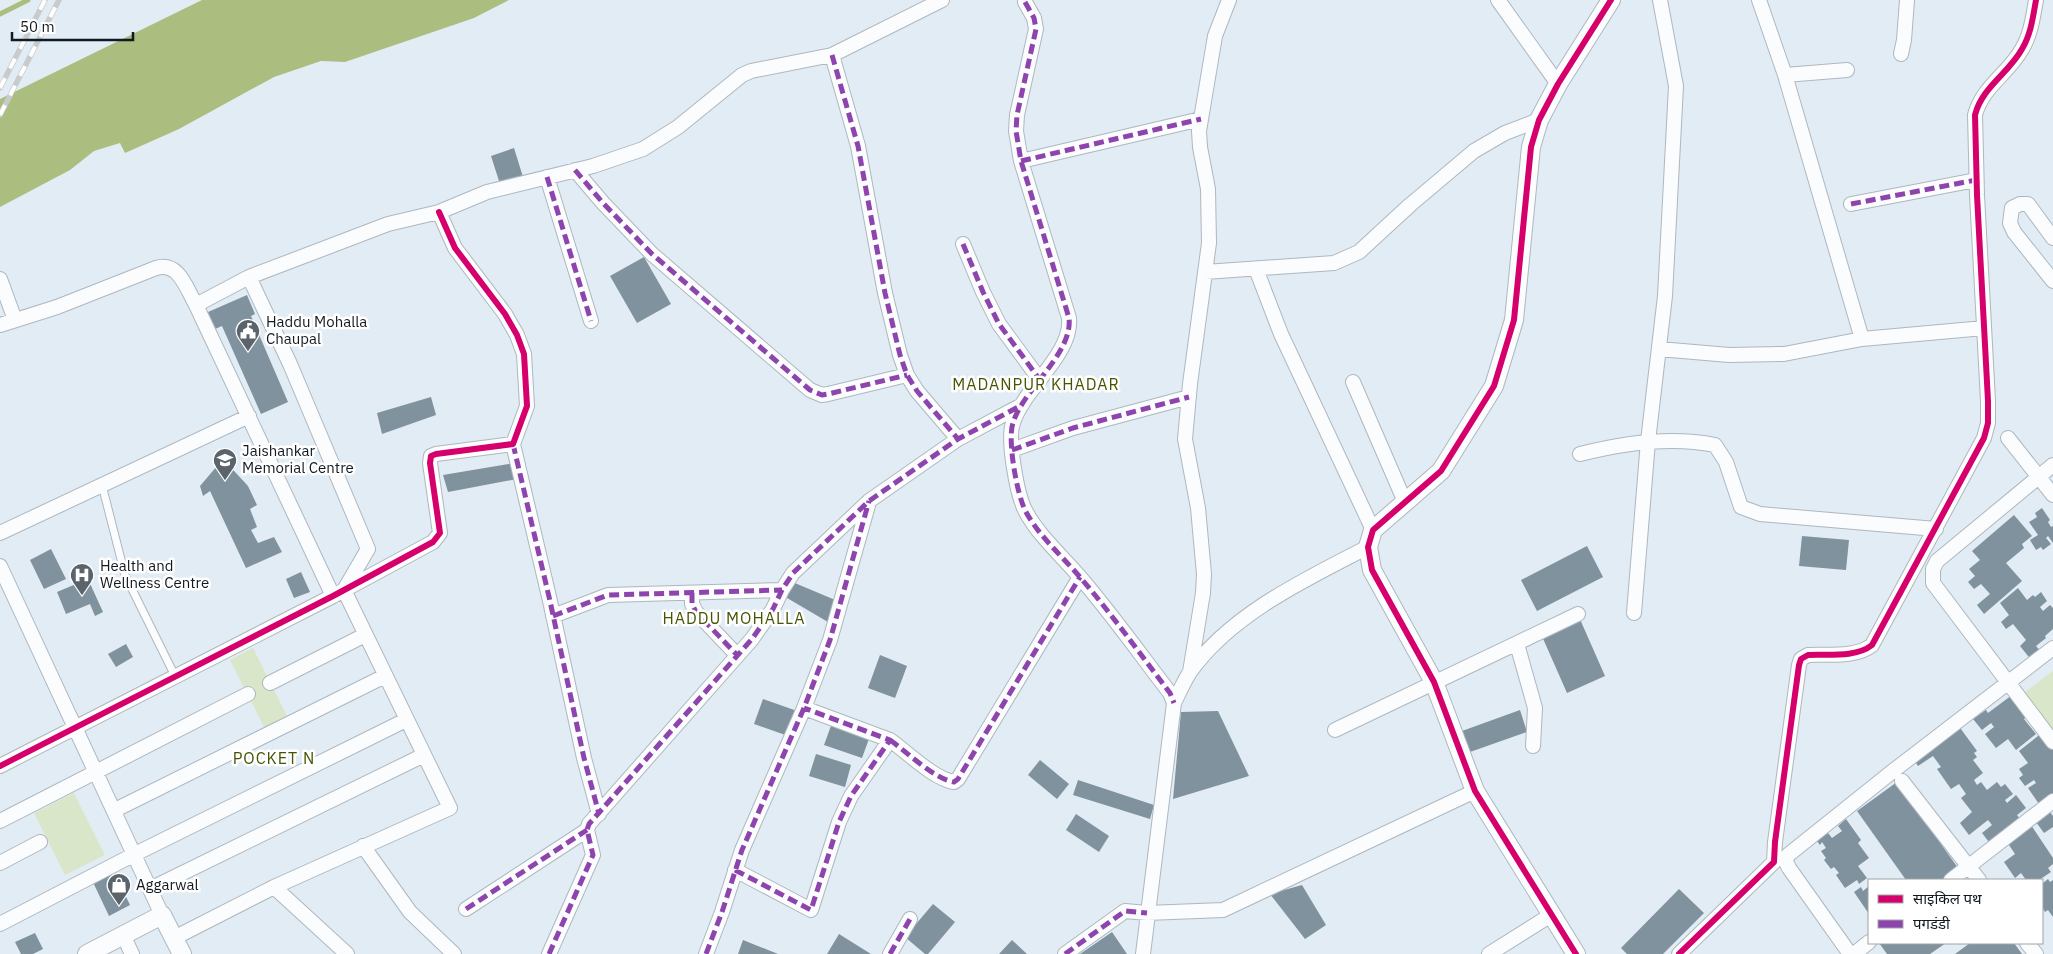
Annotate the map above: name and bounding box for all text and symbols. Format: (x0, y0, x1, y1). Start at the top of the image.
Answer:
scale bar (12, 10, 134, 42)
text: 50 m (20, 17, 55, 36)
place label: Haddu Mohalla Chaupal (266, 312, 367, 348)
public building icon: Haddu Mohalla Chaupal (235, 318, 261, 352)
district label: MADANPUR KHADAR (952, 374, 1120, 394)
place label: Jaishankar Memorial Centre (242, 441, 354, 477)
school or university icon: Jaishankar Memorial Centre (212, 447, 238, 481)
place label: Health and Wellness Centre (100, 556, 209, 592)
hospital icon: Health and Wellness Centre (69, 562, 95, 596)
district label: HADDU MOHALLA (662, 608, 806, 628)
district label: POCKET N (233, 748, 315, 768)
shop icon: Aggarwal (106, 872, 132, 906)
place label: Aggarwal (136, 875, 199, 894)
legend (1868, 879, 2043, 944)
text: साइकिल पथ (1913, 889, 1982, 908)
text: पगडंडी (1913, 914, 1951, 933)

